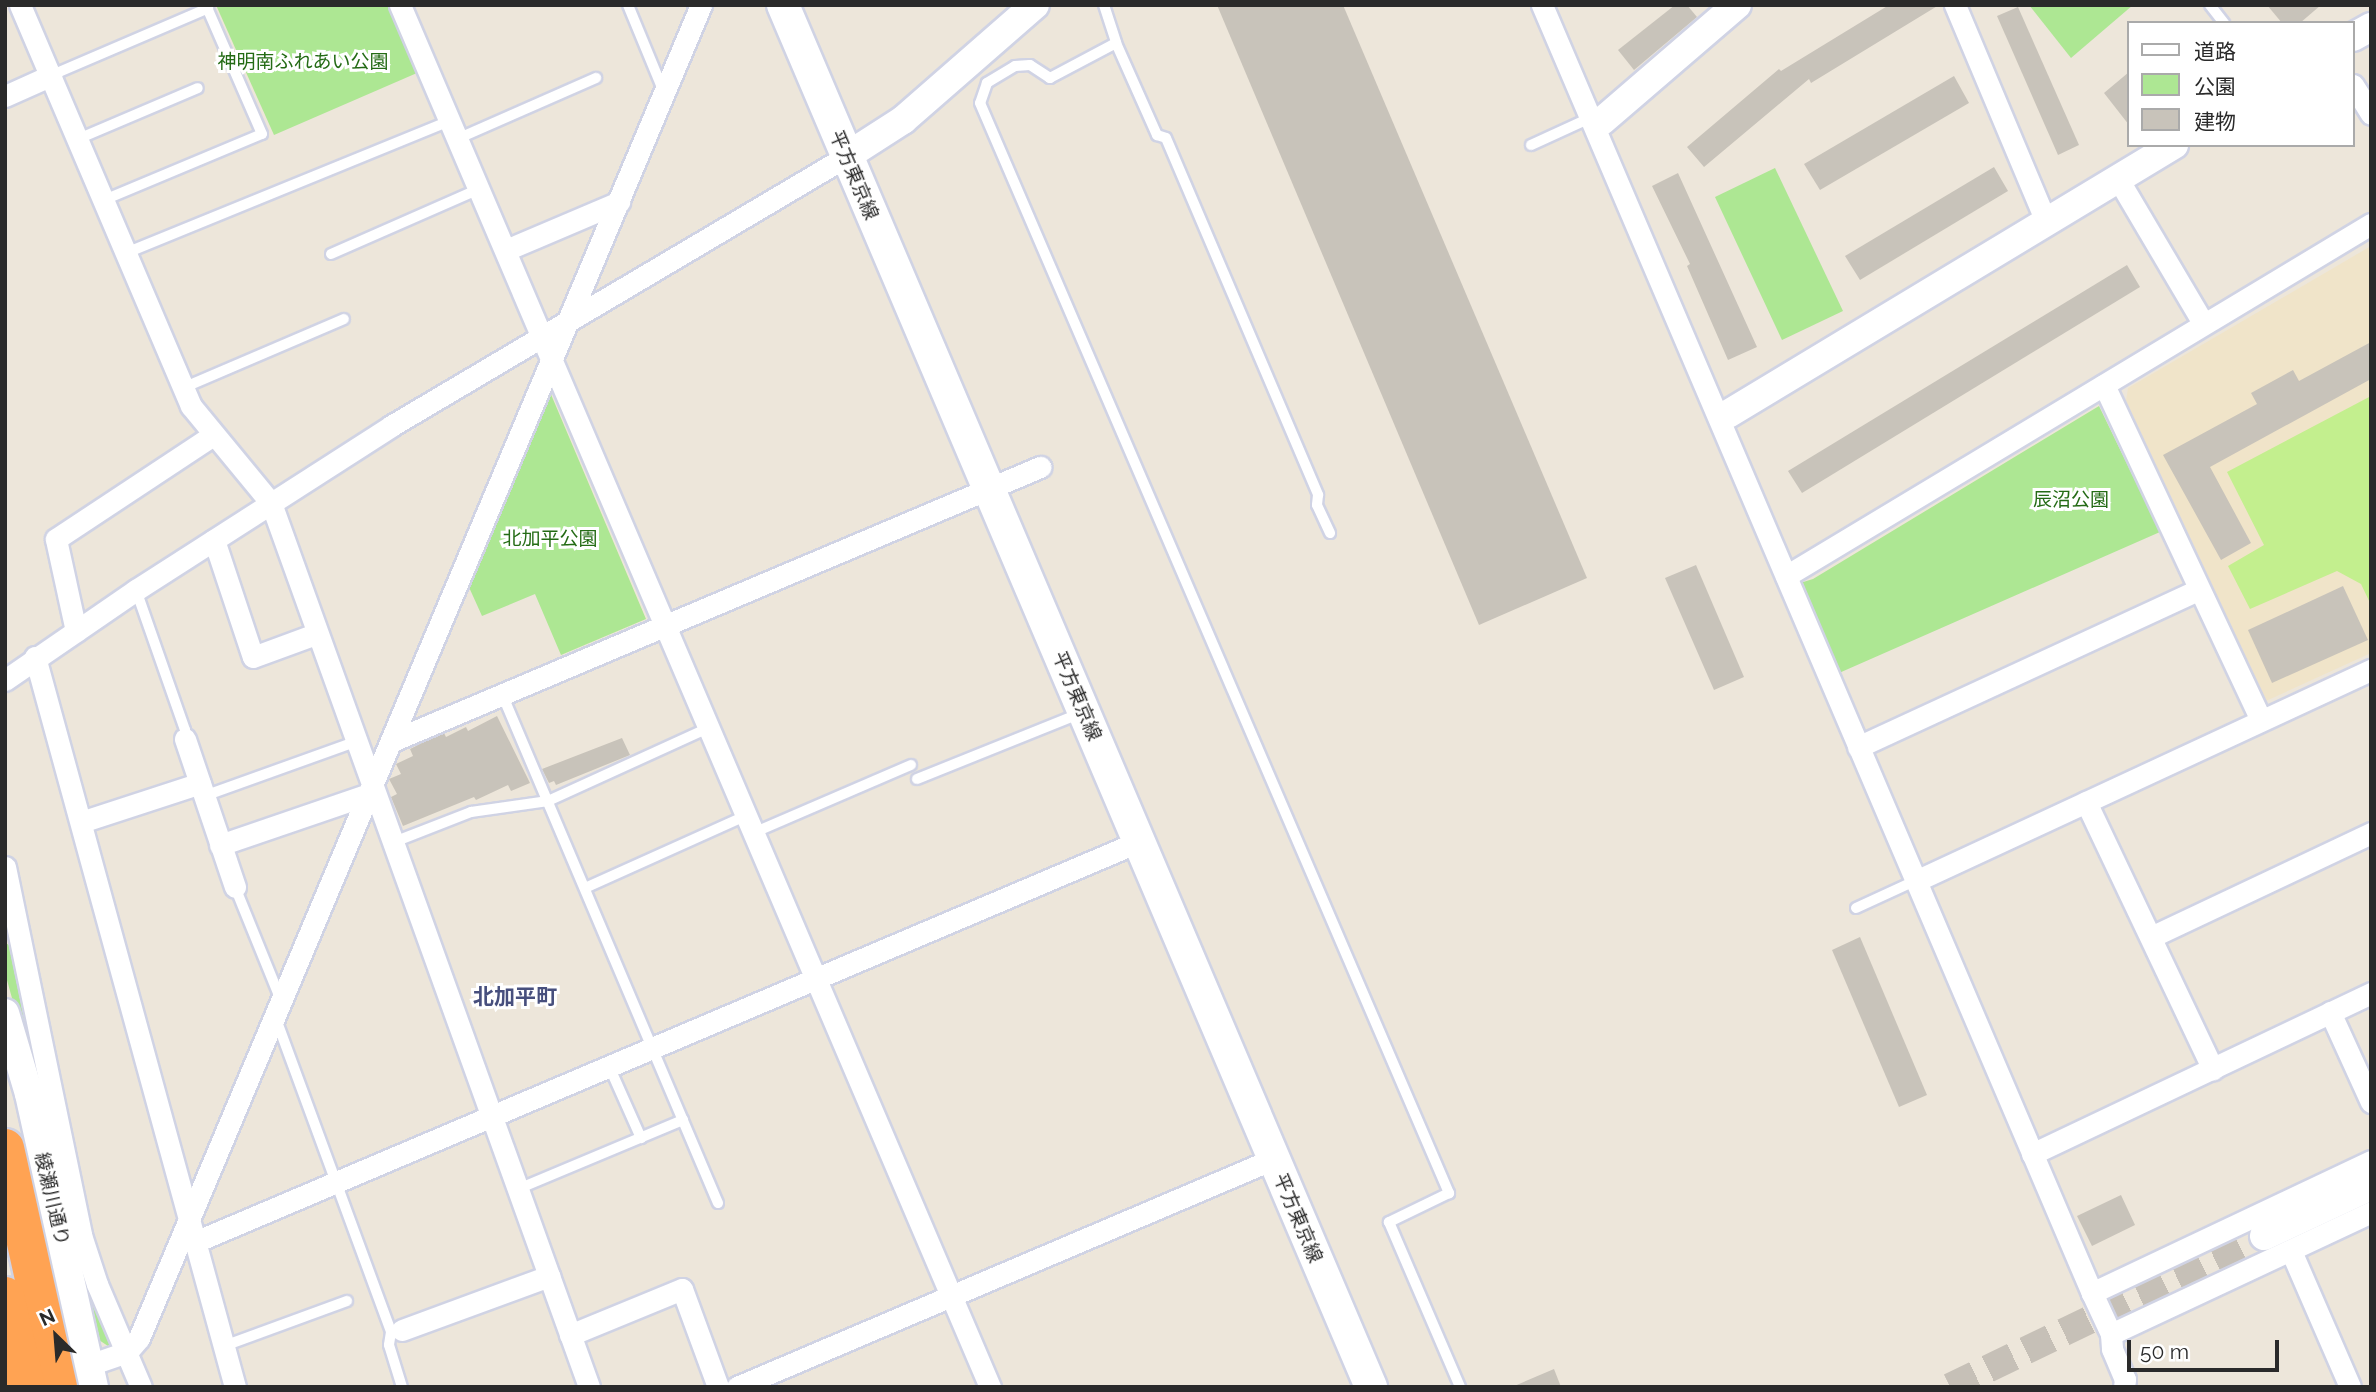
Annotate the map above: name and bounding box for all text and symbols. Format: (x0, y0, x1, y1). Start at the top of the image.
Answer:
legend (2128, 21, 2355, 147)
text: 道路 (2194, 39, 2236, 64)
park label: 神明南ふれあい公園 (218, 51, 388, 73)
text: 公園 (2194, 74, 2236, 99)
text: 建物 (2194, 109, 2236, 134)
street label: 平方東京線 (825, 127, 883, 223)
park label: 辰沼公園 (2033, 489, 2109, 511)
park label: 北加平公園 (503, 528, 597, 550)
street label: 平方東京線 (1048, 648, 1106, 744)
district label: 北加平町 (473, 984, 557, 1010)
street label: 綾瀬川通り (30, 1150, 74, 1248)
street label: 平方東京線 (1269, 1170, 1327, 1266)
north arrow (21, 1301, 91, 1371)
text: N (36, 1304, 58, 1330)
scale bar (2131, 1326, 2283, 1370)
text: 50 m (2140, 1339, 2189, 1364)

